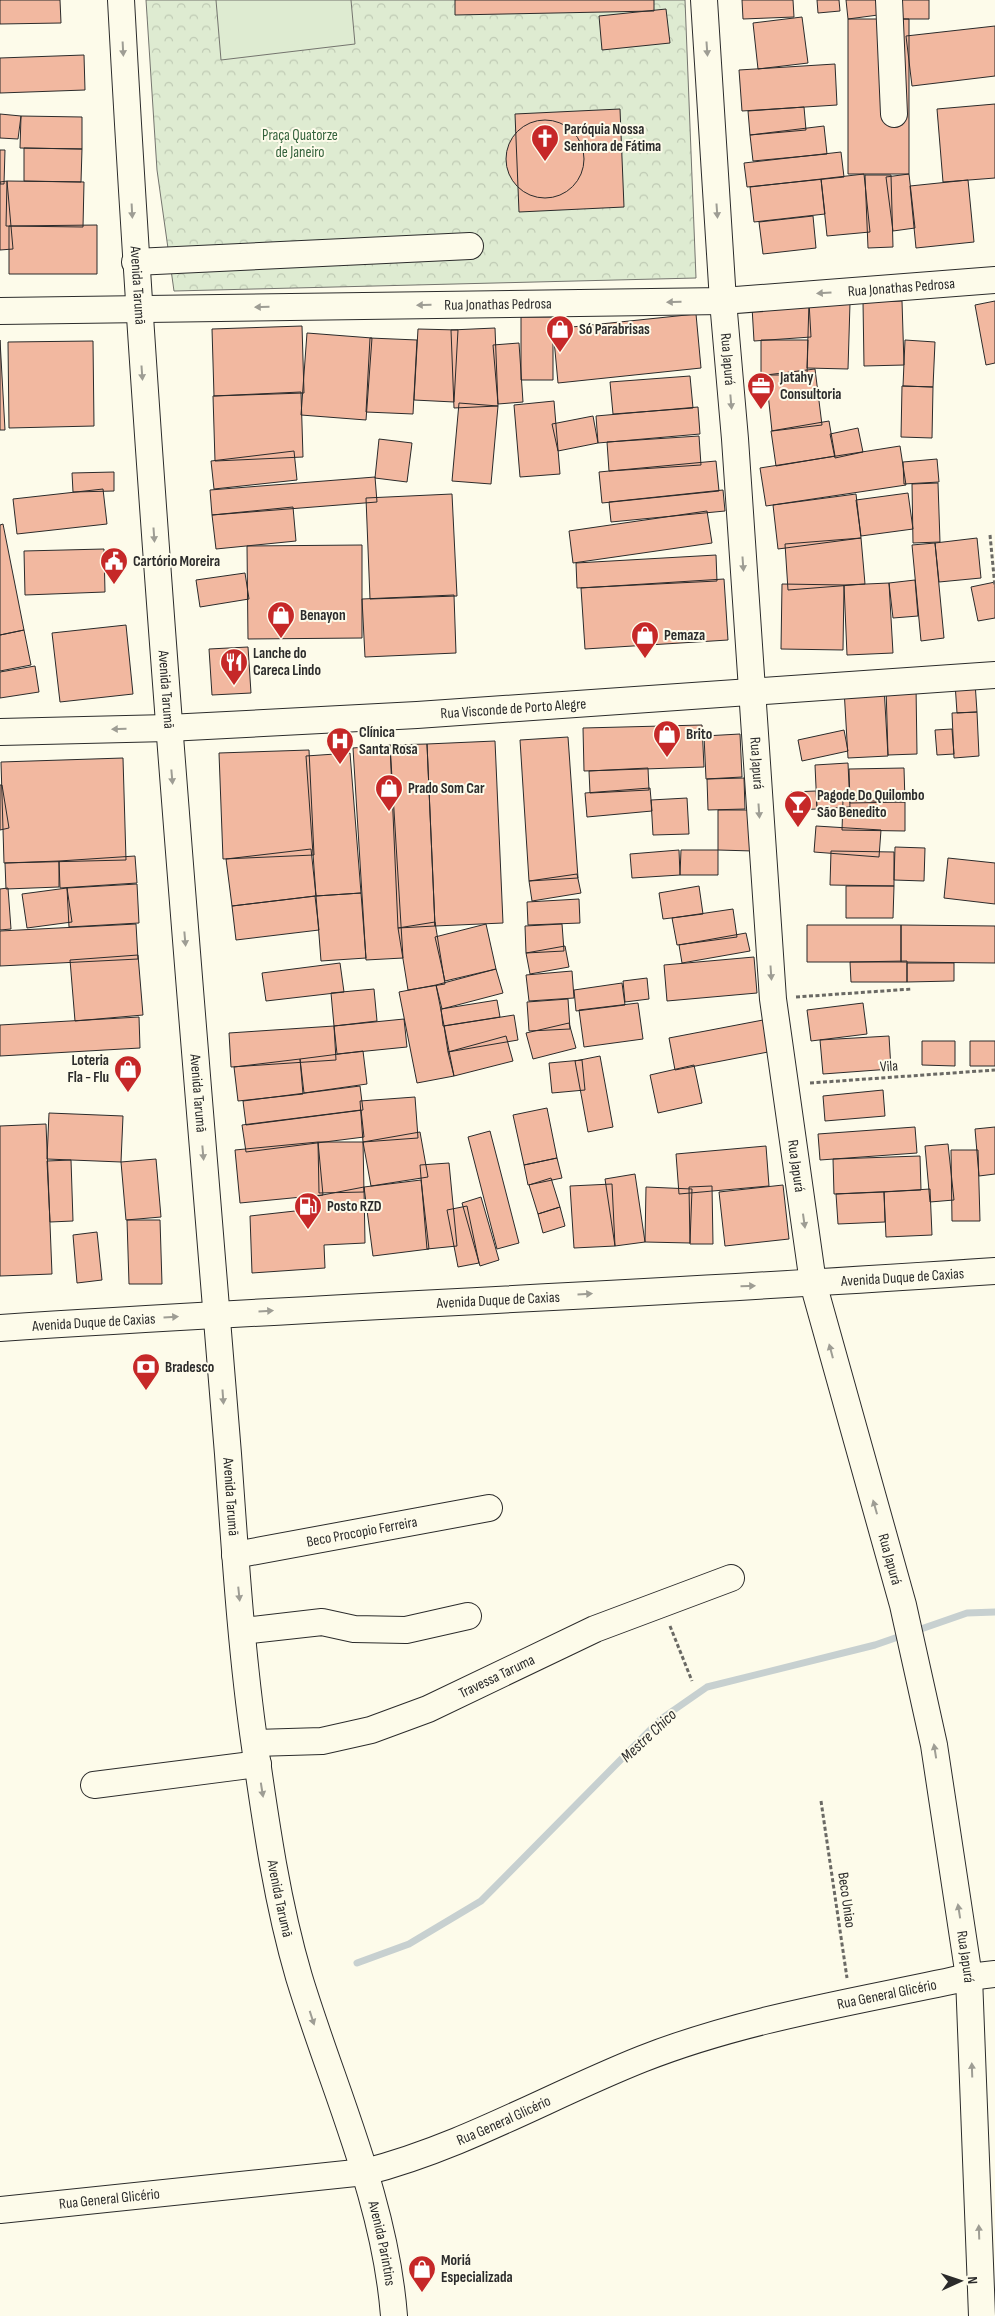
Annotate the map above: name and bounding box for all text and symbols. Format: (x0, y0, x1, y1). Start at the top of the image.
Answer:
one-way arrow (120, 41, 128, 57)
one-way arrow (704, 41, 712, 57)
place label: Paróquia Nossa Senhora de Fátima (564, 120, 661, 156)
church icon: Paróquia Nossa Senhora de Fátima (530, 123, 560, 162)
park label: Praça Quatorze de Janeiro (262, 126, 338, 162)
one-way arrow (129, 203, 137, 219)
one-way arrow (714, 203, 722, 219)
street label: Avenida Tarumã (125, 245, 150, 326)
street label: Rua Jonathas Pedrosa (847, 274, 956, 301)
one-way arrow (816, 290, 832, 298)
street label: Rua Jonathas Pedrosa (444, 294, 552, 315)
one-way arrow (666, 298, 682, 306)
one-way arrow (416, 301, 432, 309)
one-way arrow (254, 303, 270, 311)
shop icon: Só Parabrisas (545, 314, 575, 353)
place label: Só Parabrisas (579, 320, 650, 339)
street label: Rua Japurá (716, 332, 739, 386)
one-way arrow (139, 365, 147, 381)
place label: Jatahy Consultoria (779, 368, 841, 404)
office icon: Jatahy Consultoria (746, 371, 776, 410)
one-way arrow (728, 395, 736, 411)
one-way arrow (150, 527, 158, 543)
public building icon: Cartório Moreira (99, 546, 129, 585)
place label: Cartório Moreira (133, 552, 220, 571)
one-way arrow (740, 557, 748, 573)
shop icon: Benayon (266, 600, 296, 639)
place label: Benayon (300, 606, 346, 625)
shop icon: Pemaza (630, 620, 660, 659)
place label: Pemaza (664, 626, 705, 645)
place label: Lanche do Careca Lindo (253, 644, 321, 680)
restaurant icon: Lanche do Careca Lindo (219, 647, 249, 686)
street label: Avenida Tarumã (153, 649, 178, 730)
street label: Rua Visconde de Porto Alegre (440, 694, 587, 723)
shop icon: Brito (652, 719, 682, 758)
place label: Clínica Santa Rosa (359, 723, 418, 759)
one-way arrow (111, 725, 127, 733)
place label: Brito (686, 725, 712, 744)
hospital icon: Clínica Santa Rosa (325, 726, 355, 765)
street label: Rua Japurá (745, 736, 768, 790)
one-way arrow (168, 769, 176, 785)
shop icon: Prado Som Car (374, 773, 404, 812)
place label: Prado Som Car (408, 779, 485, 798)
place label: Pagode Do Quilombo São Benedito (817, 786, 924, 822)
bar icon: Pagode Do Quilombo São Benedito (783, 789, 813, 828)
one-way arrow (756, 804, 764, 820)
one-way arrow (182, 931, 190, 947)
one-way arrow (768, 966, 776, 982)
place label: Loteria Fla - Flu (67, 1051, 109, 1087)
street label: Avenida Tarumã (185, 1052, 211, 1133)
shop icon: Loteria Fla - Flu (113, 1054, 143, 1093)
street label: Vila (879, 1056, 899, 1077)
street label: Rua Japurá (783, 1139, 809, 1194)
one-way arrow (199, 1145, 207, 1161)
fuel station icon: Posto RZD (293, 1191, 323, 1230)
place label: Posto RZD (327, 1197, 382, 1216)
one-way arrow (800, 1213, 808, 1229)
street label: Avenida Duque de Caxias (839, 1264, 965, 1291)
one-way arrow (740, 1282, 756, 1290)
street label: Avenida Duque de Caxias (435, 1288, 560, 1313)
one-way arrow (577, 1290, 593, 1298)
one-way arrow (258, 1307, 274, 1315)
street label: Avenida Duque de Caxias (31, 1309, 156, 1336)
one-way arrow (163, 1312, 179, 1320)
one-way arrow (827, 1343, 835, 1358)
bank icon: Bradesco (131, 1352, 161, 1391)
place label: Bradesco (165, 1358, 214, 1377)
one-way arrow (220, 1389, 228, 1405)
street label: Avenida Tarumã (218, 1456, 243, 1537)
one-way arrow (871, 1500, 879, 1515)
street label: Beco Procopio Ferreira (305, 1512, 419, 1552)
street label: Rua Japurá (873, 1531, 906, 1587)
one-way arrow (235, 1586, 243, 1602)
street label: Travessa Taruma (456, 1650, 538, 1703)
water label: Mestre Chico (617, 1705, 681, 1767)
one-way arrow (930, 1742, 938, 1758)
one-way arrow (258, 1782, 266, 1798)
street label: Avenida Tarumã (262, 1858, 297, 1940)
street label: Beco Uniao (833, 1871, 860, 1929)
one-way arrow (954, 1903, 962, 1919)
street label: Rua Japurá (952, 1929, 978, 1983)
street label: Rua General Glicério (835, 1975, 938, 2014)
one-way arrow (309, 2011, 317, 2026)
one-way arrow (968, 2062, 976, 2078)
street label: Rua General Glicério (454, 2091, 554, 2150)
street label: Rua General Glicério (58, 2184, 161, 2214)
street label: Avenida Parintins (363, 2198, 400, 2287)
one-way arrow (974, 2224, 982, 2240)
place label: Moriá Especializada (441, 2251, 513, 2287)
shop icon: Moriá Especializada (407, 2254, 437, 2293)
north arrow (935, 2256, 985, 2306)
text: N (964, 2276, 981, 2285)

